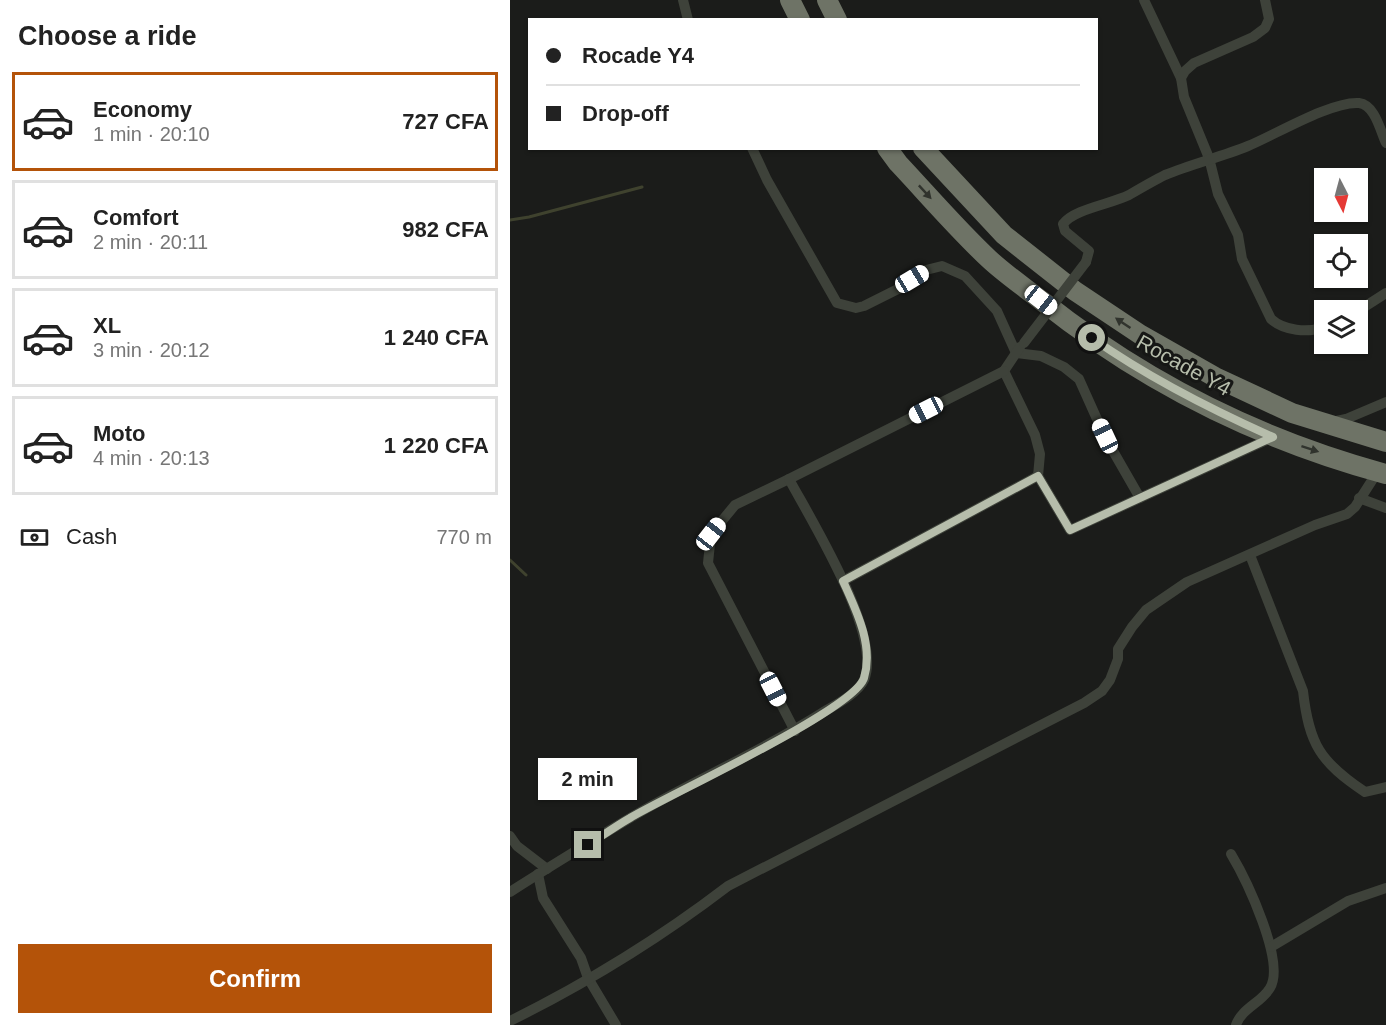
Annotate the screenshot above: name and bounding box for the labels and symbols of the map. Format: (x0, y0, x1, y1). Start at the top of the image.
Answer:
north arrow (1314, 168, 1368, 222)
one-way arrow (918, 185, 932, 199)
car (892, 262, 932, 296)
car (1021, 282, 1061, 318)
one-way arrow (1115, 318, 1132, 329)
route start (1078, 324, 1105, 351)
street label: Rocade Y4 (1133, 330, 1235, 400)
car (906, 394, 946, 426)
car (1089, 416, 1121, 456)
one-way arrow (1301, 445, 1319, 455)
car (693, 514, 729, 554)
car (757, 669, 789, 709)
callout: 2 min (538, 758, 638, 800)
route end (574, 831, 601, 858)

